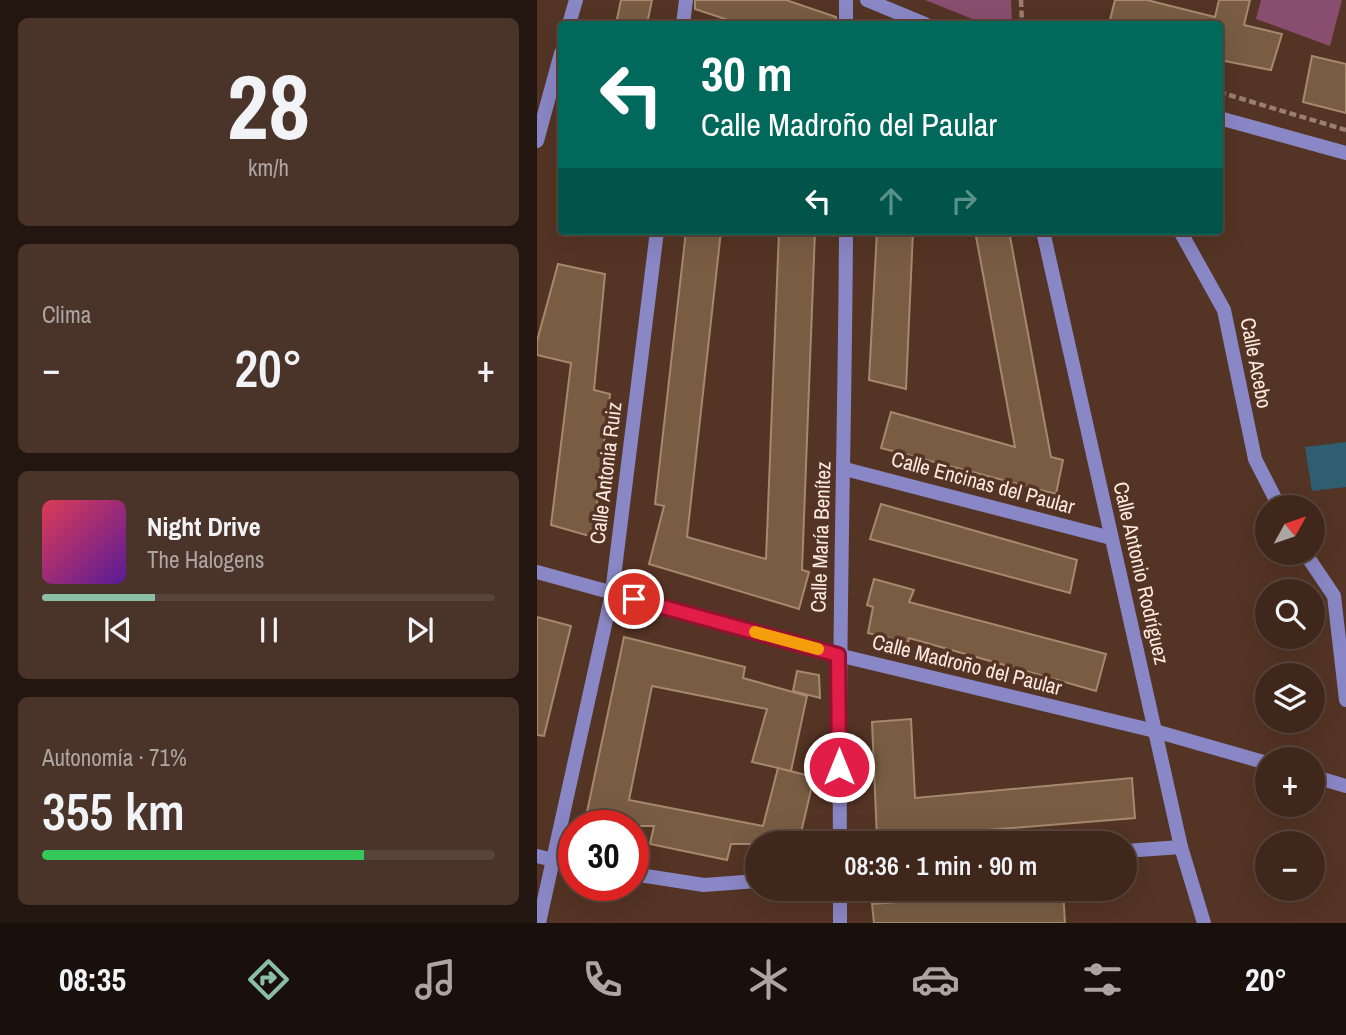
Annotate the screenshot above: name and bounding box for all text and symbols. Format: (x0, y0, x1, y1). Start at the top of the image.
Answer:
text: 30 m (701, 40, 793, 106)
text: 28 (227, 45, 310, 167)
icon: left (586, 49, 677, 140)
text: Calle Madroño del Paular (701, 103, 997, 146)
text: km/h (248, 152, 289, 183)
icon: left (799, 182, 837, 220)
icon: ahead (872, 182, 910, 220)
icon: right (945, 182, 983, 220)
text: Clima (42, 299, 91, 330)
street label: Calle Acebo (1233, 315, 1279, 411)
text: 20° (234, 333, 303, 403)
text: − (42, 343, 60, 394)
text: + (477, 343, 495, 394)
street label: Calle Antonia Ruiz (582, 400, 629, 545)
street label: Calle Encinas del Paular (888, 444, 1078, 521)
street label: Calle María Benítez (803, 461, 838, 613)
street label: Calle Antonio Rodríguez (1106, 479, 1177, 667)
north arrow (1255, 495, 1325, 565)
map controls (1255, 495, 1325, 901)
text: Night Drive (147, 509, 261, 544)
text: The Halogens (147, 544, 264, 575)
pin (604, 569, 664, 629)
button: search (1255, 579, 1325, 649)
icon: arrive (615, 580, 653, 618)
icon: previous (99, 611, 137, 649)
icon: pause (250, 611, 288, 649)
icon: next (401, 611, 439, 649)
street label: Calle Madroño del Paular (869, 627, 1065, 702)
button: layers (1255, 663, 1325, 733)
position arrow (802, 730, 876, 804)
text: Autonomía · 71% (42, 742, 187, 773)
button: + (1255, 747, 1325, 817)
text: 355 km (42, 776, 185, 846)
speed limit sign: 30 (558, 810, 649, 901)
button: − (1255, 831, 1325, 901)
text: 08:36 · 1 min · 90 m (845, 848, 1037, 883)
icon: directions (244, 955, 293, 1004)
icon: music (411, 955, 460, 1004)
icon: phone (578, 955, 627, 1004)
icon: climate (744, 955, 793, 1004)
icon: car (911, 955, 960, 1004)
icon: filters (1078, 955, 1127, 1004)
text: 08:35 (59, 958, 126, 1001)
text: 20° (1245, 958, 1287, 1001)

